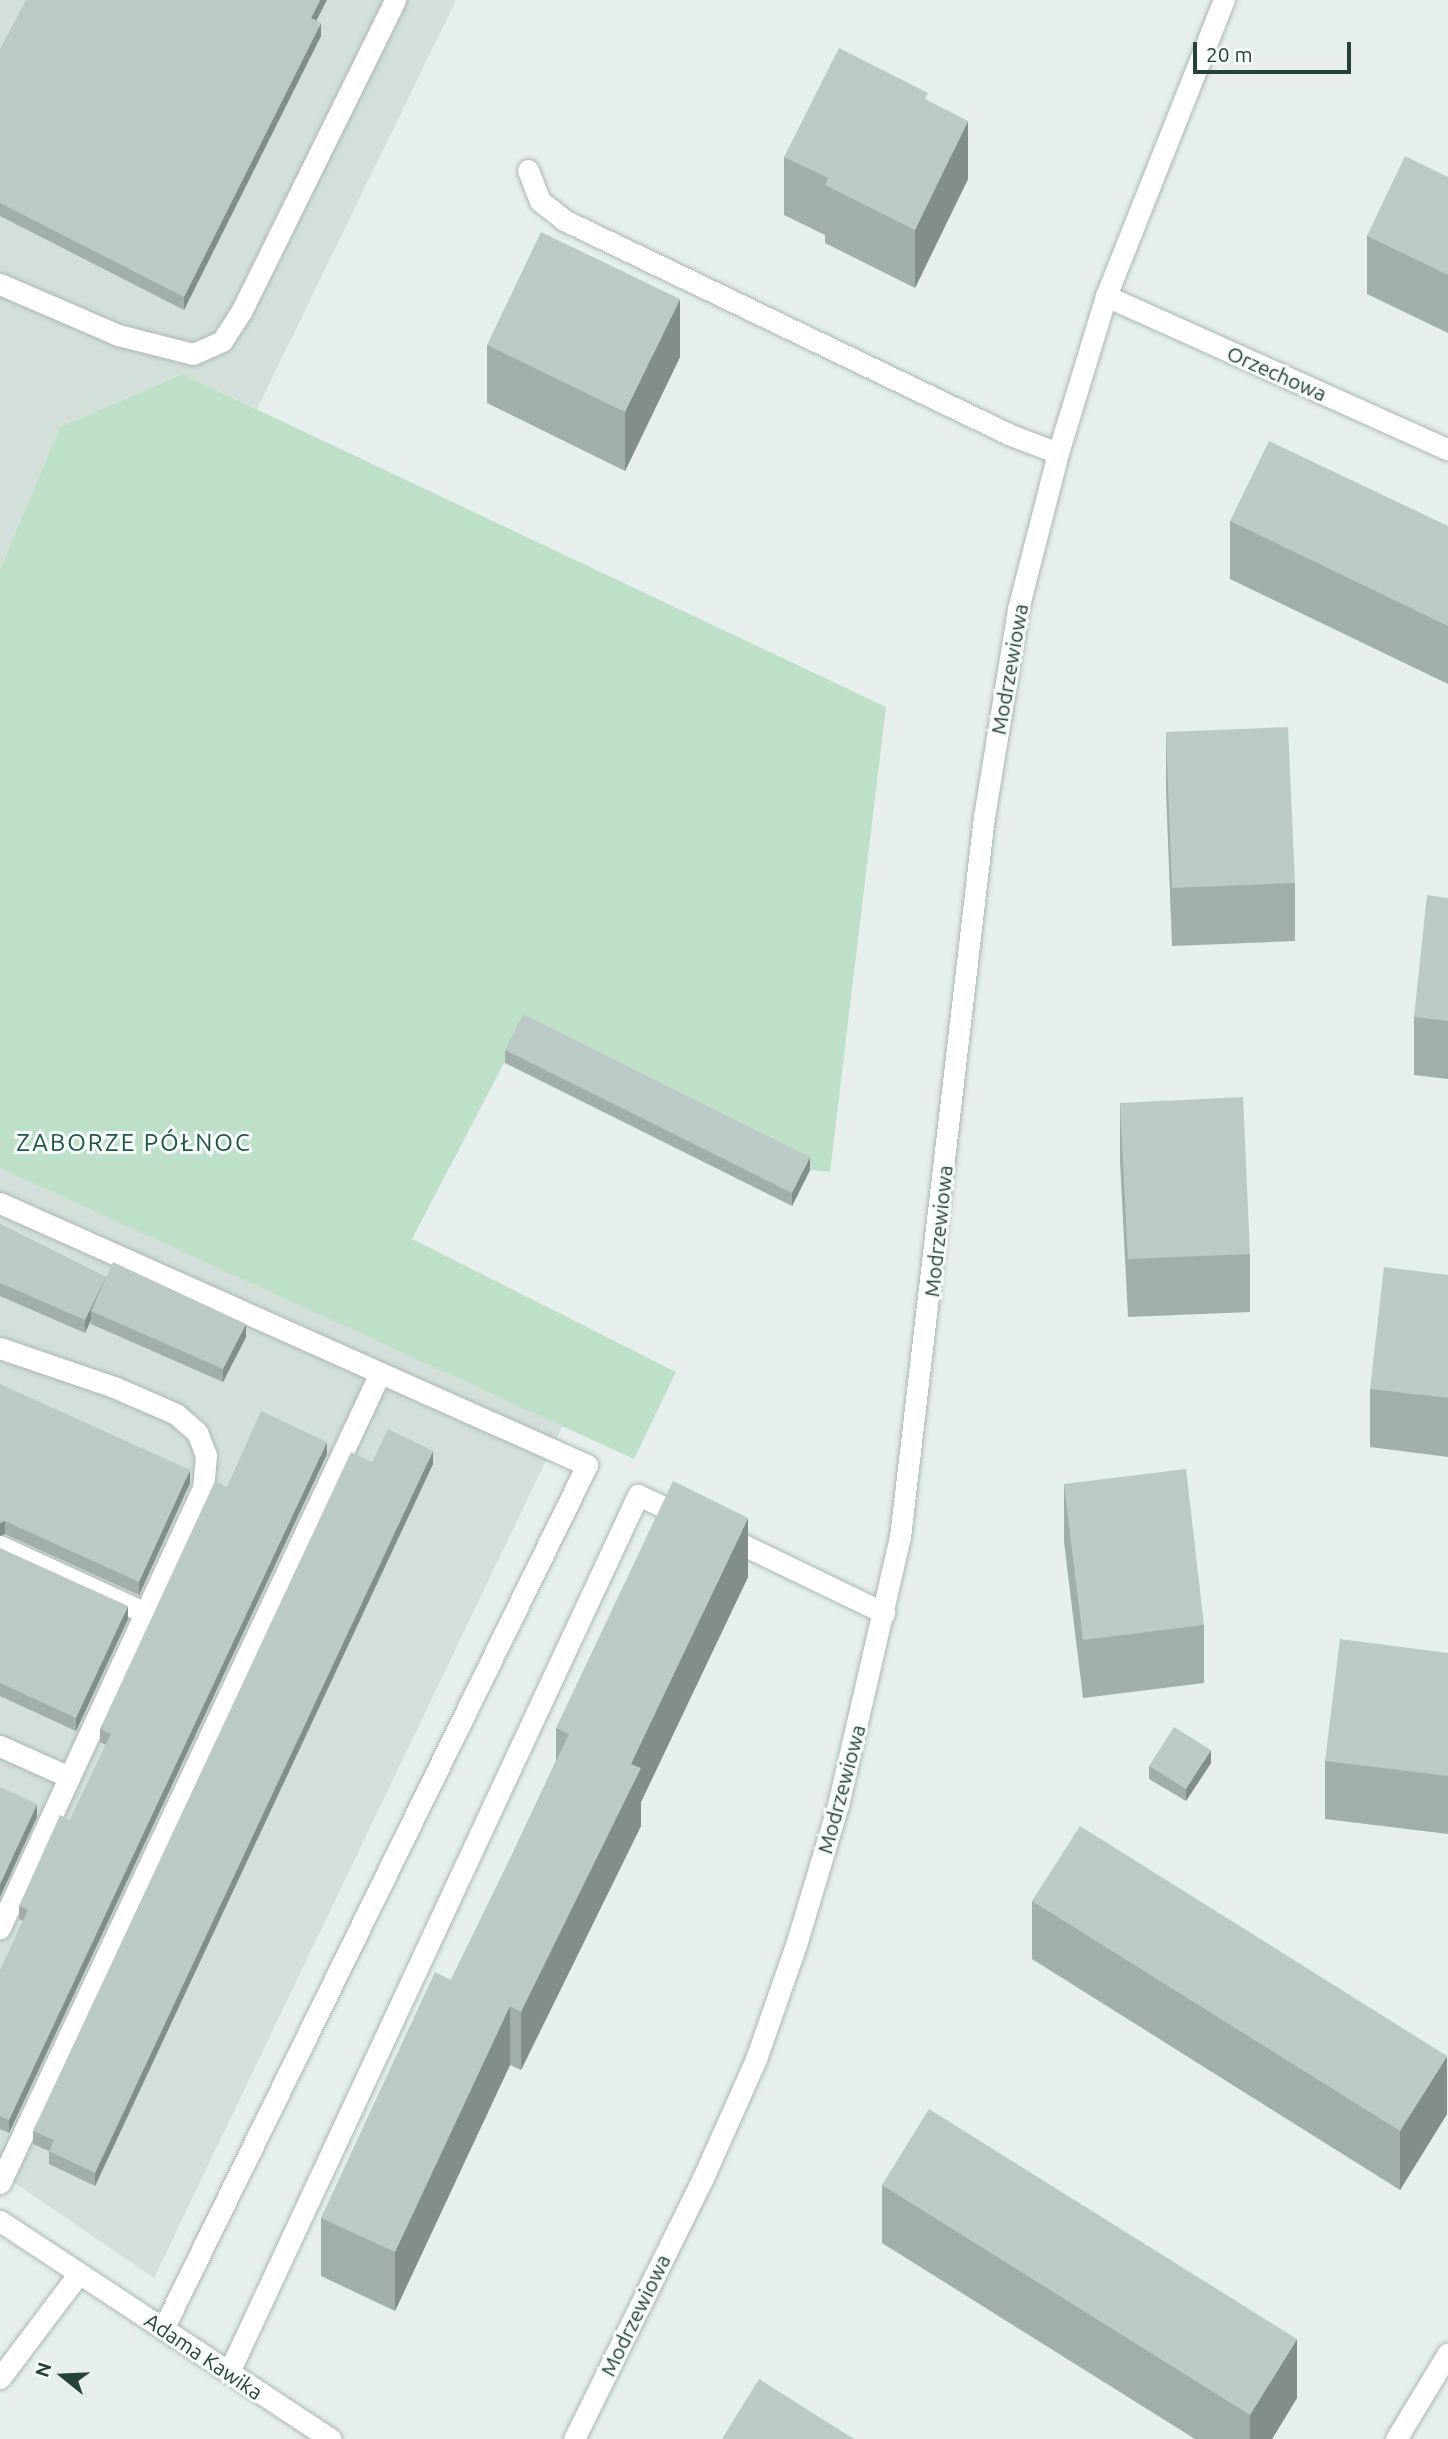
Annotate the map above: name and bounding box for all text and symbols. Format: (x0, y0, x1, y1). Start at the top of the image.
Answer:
scale bar (1196, 28, 1354, 72)
text: 20 m (1206, 42, 1253, 66)
street label: Orzechowa (1223, 340, 1331, 406)
street label: Modrzewiowa (985, 602, 1033, 736)
district label: ZABORZE PÓŁNOC (18, 1129, 250, 1157)
street label: Modrzewiowa (919, 1164, 957, 1298)
street label: Modrzewiowa (812, 1722, 870, 1856)
street label: Modrzewiowa (595, 2250, 675, 2380)
street label: Adama Kawika (140, 2307, 268, 2405)
north arrow (28, 2341, 98, 2411)
text: N (30, 2359, 56, 2380)

